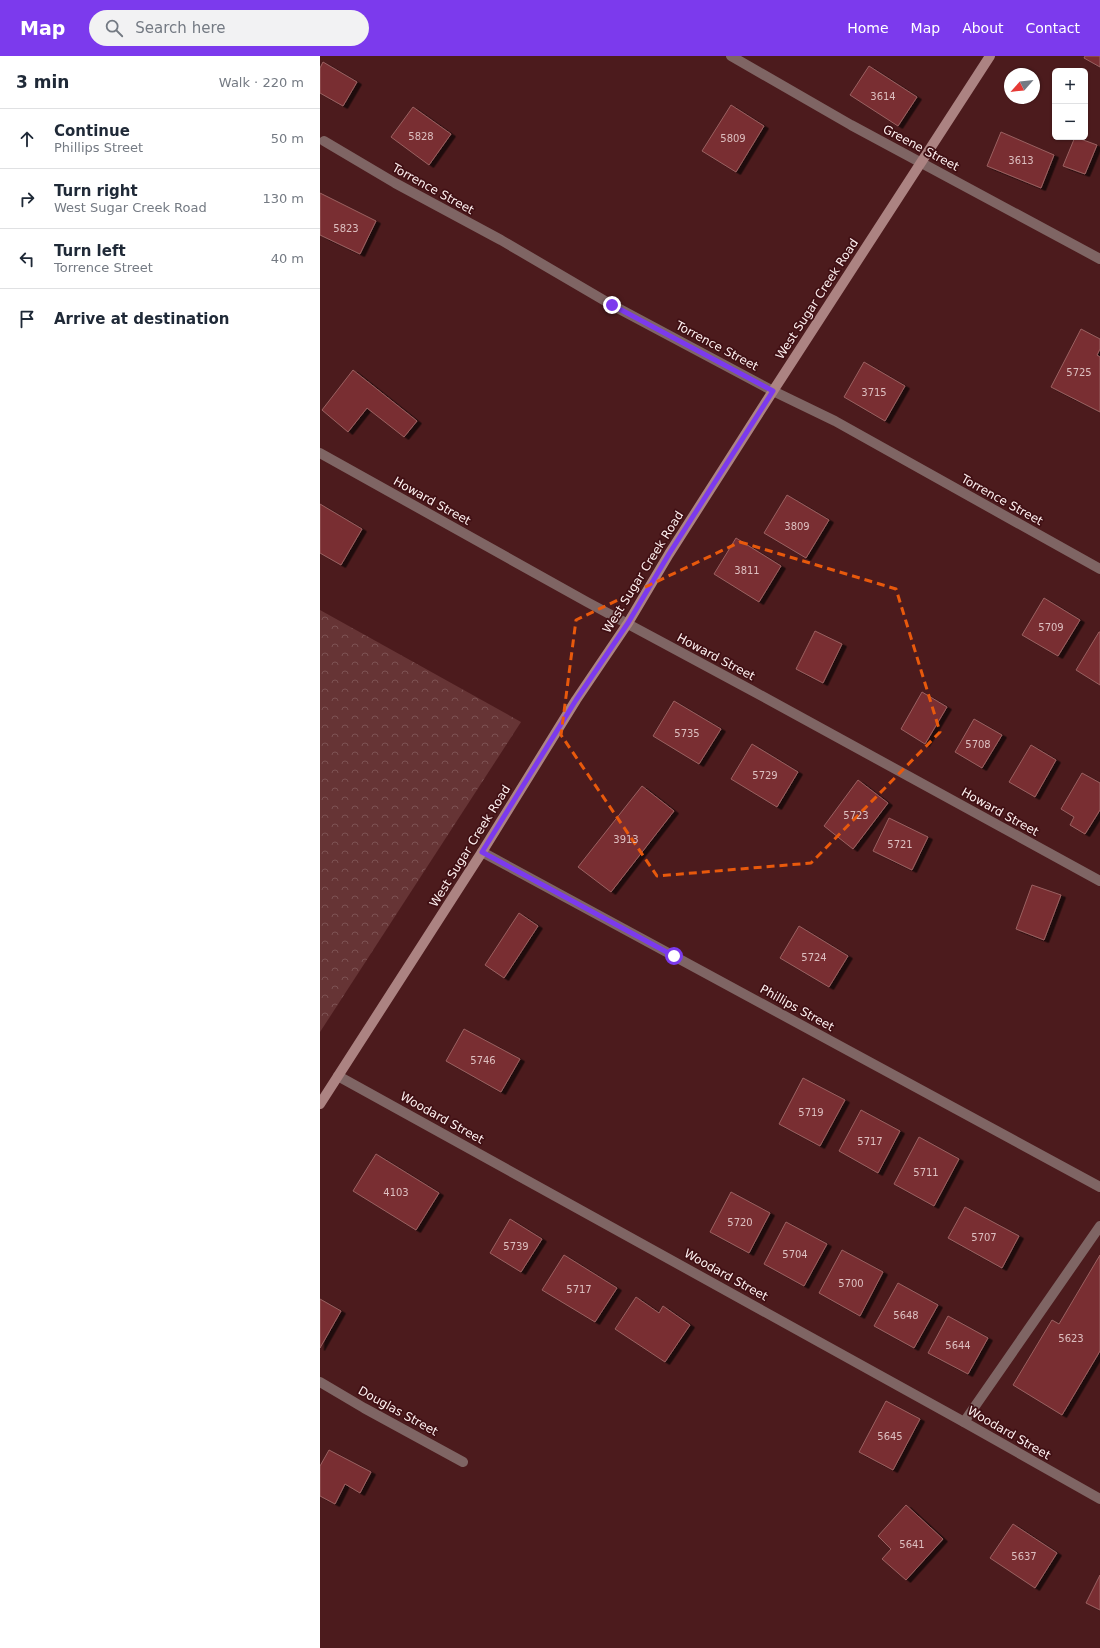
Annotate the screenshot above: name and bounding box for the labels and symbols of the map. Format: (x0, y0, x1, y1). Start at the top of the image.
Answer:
north arrow (1004, 68, 1040, 104)
house number: 3614 (870, 91, 896, 102)
street label: Greene Street (881, 122, 962, 174)
house number: 5828 (408, 131, 434, 142)
house number: 5809 (720, 133, 746, 144)
house number: 3613 (1008, 155, 1034, 166)
street label: Torrence Street (389, 160, 477, 217)
house number: 5823 (333, 223, 359, 234)
street label: West Sugar Creek Road (773, 236, 861, 362)
route end (603, 296, 621, 314)
street label: Torrence Street (673, 318, 761, 374)
house number: 5725 (1066, 367, 1092, 378)
house number: 3715 (861, 387, 887, 398)
street label: Torrence Street (958, 471, 1046, 528)
street label: Howard Street (391, 474, 473, 528)
street label: West Sugar Creek Road (600, 509, 686, 635)
house number: 3809 (784, 521, 810, 532)
house number: 3811 (734, 565, 760, 576)
house number: 5709 (1038, 622, 1064, 633)
street label: Howard Street (675, 631, 758, 684)
house number: 5735 (674, 728, 700, 739)
house number: 5708 (965, 739, 991, 750)
house number: 5729 (752, 770, 778, 781)
street label: West Sugar Creek Road (427, 783, 513, 909)
street label: Howard Street (959, 785, 1041, 839)
house number: 5723 (843, 810, 869, 821)
house number: 3913 (613, 834, 639, 845)
house number: 5721 (887, 839, 913, 850)
route start (665, 947, 683, 965)
house number: 5724 (801, 952, 827, 963)
street label: Phillips Street (758, 982, 837, 1034)
house number: 5746 (470, 1055, 496, 1066)
street label: Woodard Street (398, 1089, 487, 1147)
house number: 5719 (798, 1107, 824, 1118)
house number: 5717 (857, 1136, 883, 1147)
house number: 5711 (913, 1167, 939, 1178)
house number: 4103 (383, 1187, 409, 1198)
house number: 5720 (727, 1217, 753, 1228)
house number: 5707 (971, 1232, 997, 1243)
house number: 5739 (503, 1241, 529, 1252)
street label: Woodard Street (682, 1246, 771, 1304)
house number: 5704 (782, 1249, 808, 1260)
house number: 5700 (838, 1278, 864, 1289)
house number: 5717 (566, 1284, 592, 1295)
house number: 5648 (893, 1310, 919, 1321)
house number: 5623 (1058, 1333, 1084, 1344)
house number: 5644 (945, 1340, 971, 1351)
street label: Douglas Street (356, 1383, 441, 1439)
street label: Woodard Street (965, 1404, 1053, 1463)
house number: 5645 (877, 1431, 903, 1442)
house number: 5641 (899, 1539, 925, 1550)
house number: 5637 (1011, 1551, 1037, 1562)

